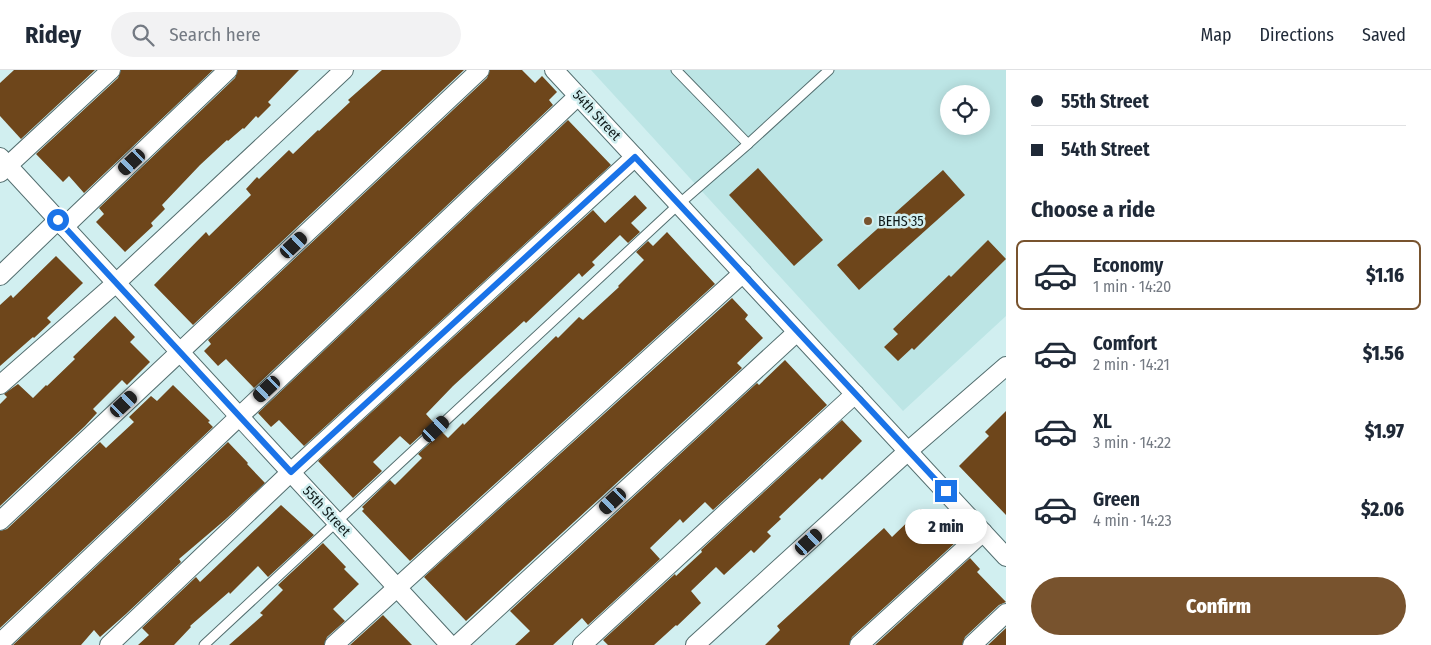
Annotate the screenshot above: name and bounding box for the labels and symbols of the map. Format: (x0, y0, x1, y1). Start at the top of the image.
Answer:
street label: 54th Street (569, 87, 625, 144)
car (115, 146, 148, 178)
route start (47, 209, 69, 231)
place label: BEHS 35 (878, 213, 924, 230)
marker: BEHS 35 (862, 215, 874, 227)
car (277, 229, 310, 261)
car (250, 373, 283, 405)
car (107, 388, 140, 420)
car (419, 413, 452, 445)
route end (935, 480, 957, 502)
street label: 55th Street (299, 483, 354, 540)
car (596, 485, 629, 517)
callout: 2 min (905, 508, 987, 544)
car (792, 526, 825, 558)

